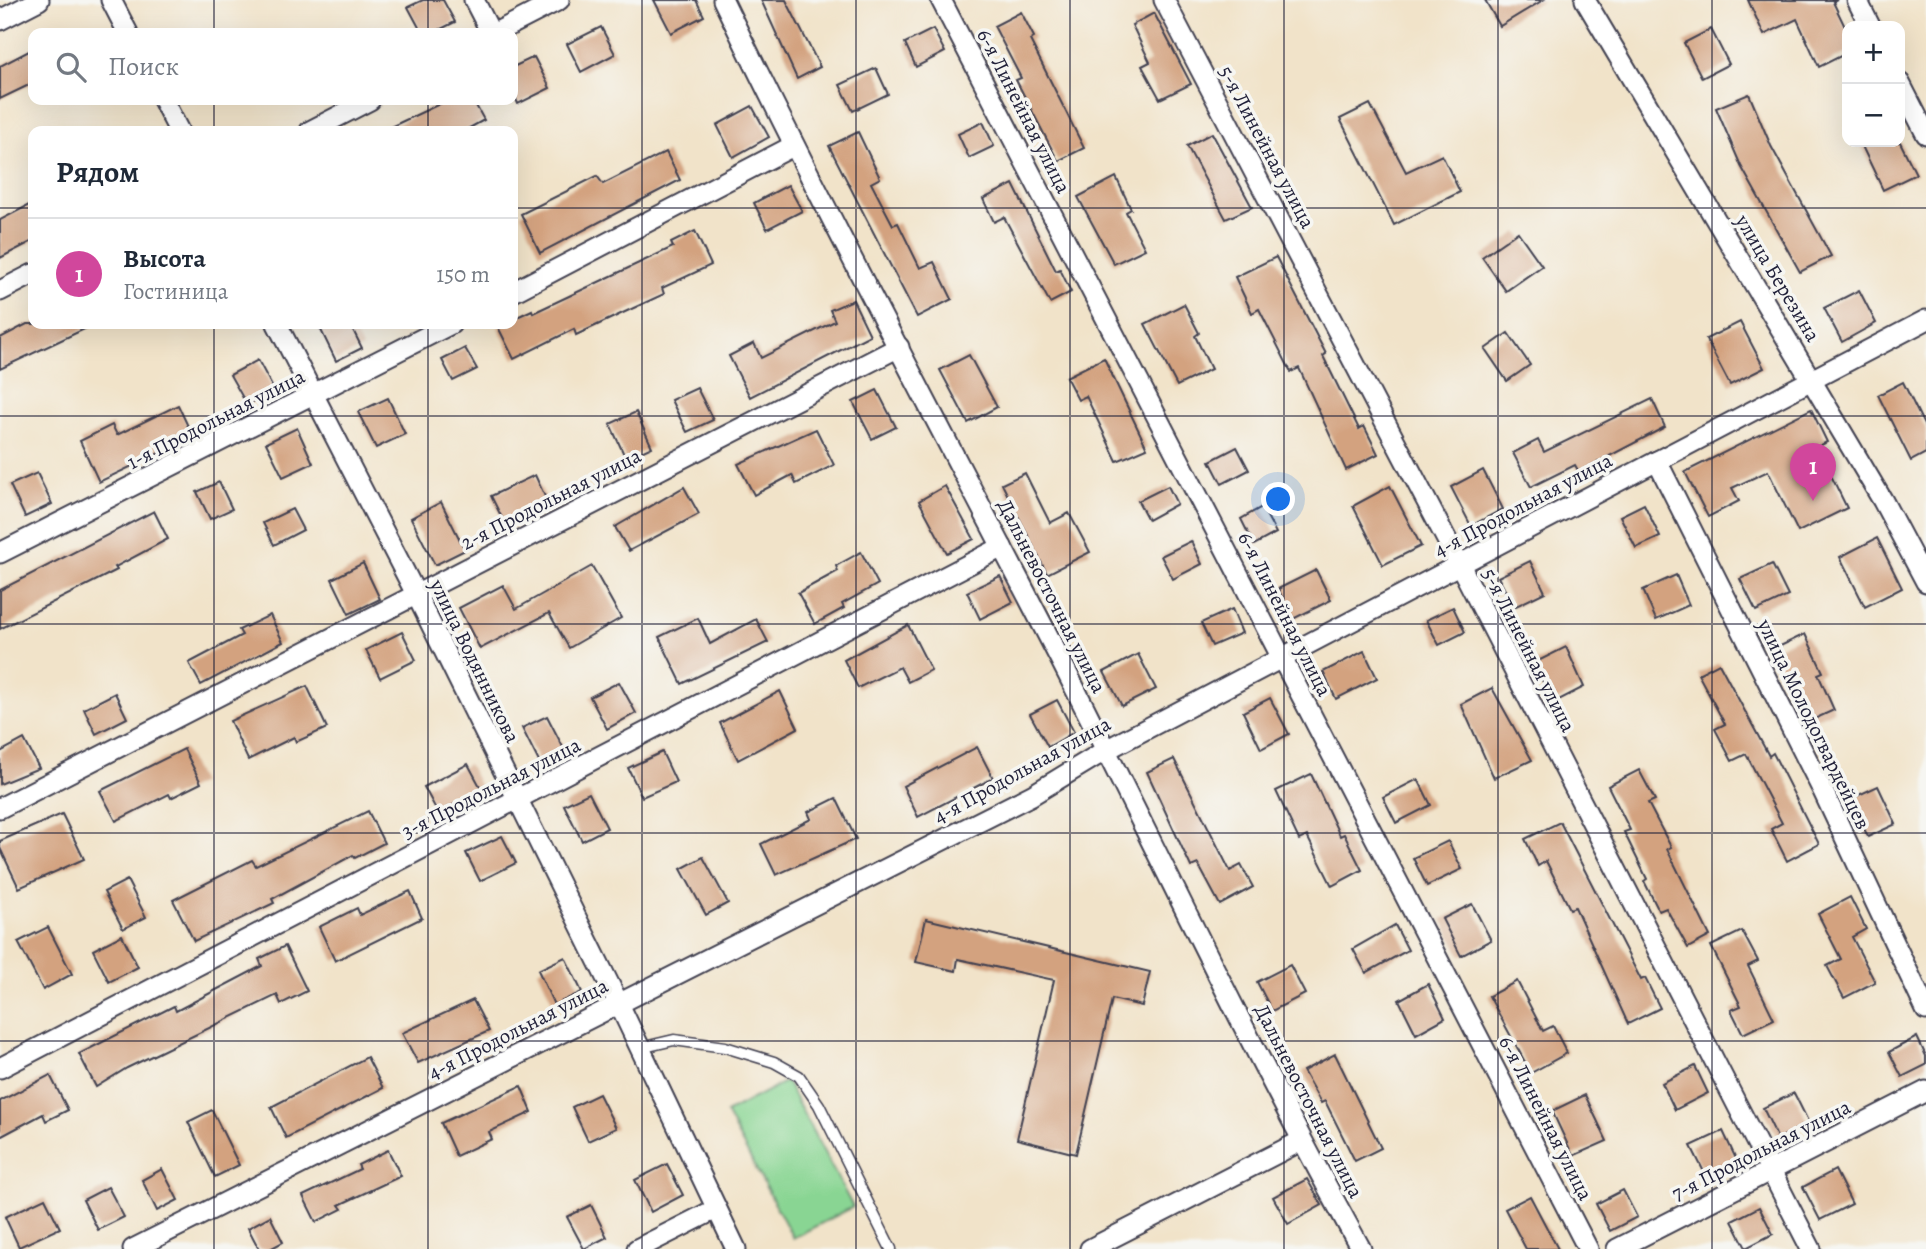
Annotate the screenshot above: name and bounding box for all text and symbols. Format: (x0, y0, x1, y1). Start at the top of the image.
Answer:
map controls (1842, 21, 1905, 147)
button: + (1842, 21, 1905, 84)
street label: 6-я Линейная улица (970, 24, 1078, 198)
search box (28, 28, 518, 105)
icon: search (52, 48, 90, 86)
text: Поиск (108, 49, 179, 84)
street label: 5-я Линейная улица (1212, 61, 1322, 234)
button: − (1842, 84, 1905, 147)
text: Рядом (56, 152, 139, 192)
street label: улица Березина (1728, 208, 1827, 347)
text: Высота (123, 241, 206, 276)
text: 1 (75, 259, 83, 290)
text: 150 m (436, 259, 490, 290)
text: Гостиница (123, 276, 228, 307)
street label: 1-я Продольная улица (122, 362, 310, 476)
street label: 2-я Продольная улица (456, 441, 646, 557)
pin: 1 (1790, 443, 1836, 501)
street label: 4-я Продольная улица (1429, 446, 1617, 564)
your location (1261, 482, 1295, 516)
street label: Дальневосточная улица (991, 494, 1113, 698)
street label: 6-я Линейная улица (1231, 527, 1339, 701)
street label: 5-я Линейная улица (1476, 563, 1583, 737)
street label: улица Водянникова (423, 574, 527, 748)
street label: улица Молодогвардейцев (1750, 613, 1877, 834)
street label: 4-я Продольная улица (928, 710, 1116, 830)
street label: 3-я Продольная улица (397, 731, 586, 845)
street label: 4-я Продольная улица (423, 971, 613, 1086)
street label: Дальневосточная улица (1248, 999, 1370, 1203)
street label: 6-я Линейная улица (1492, 1031, 1600, 1205)
street label: 7-я Продольная улица (1667, 1093, 1856, 1207)

